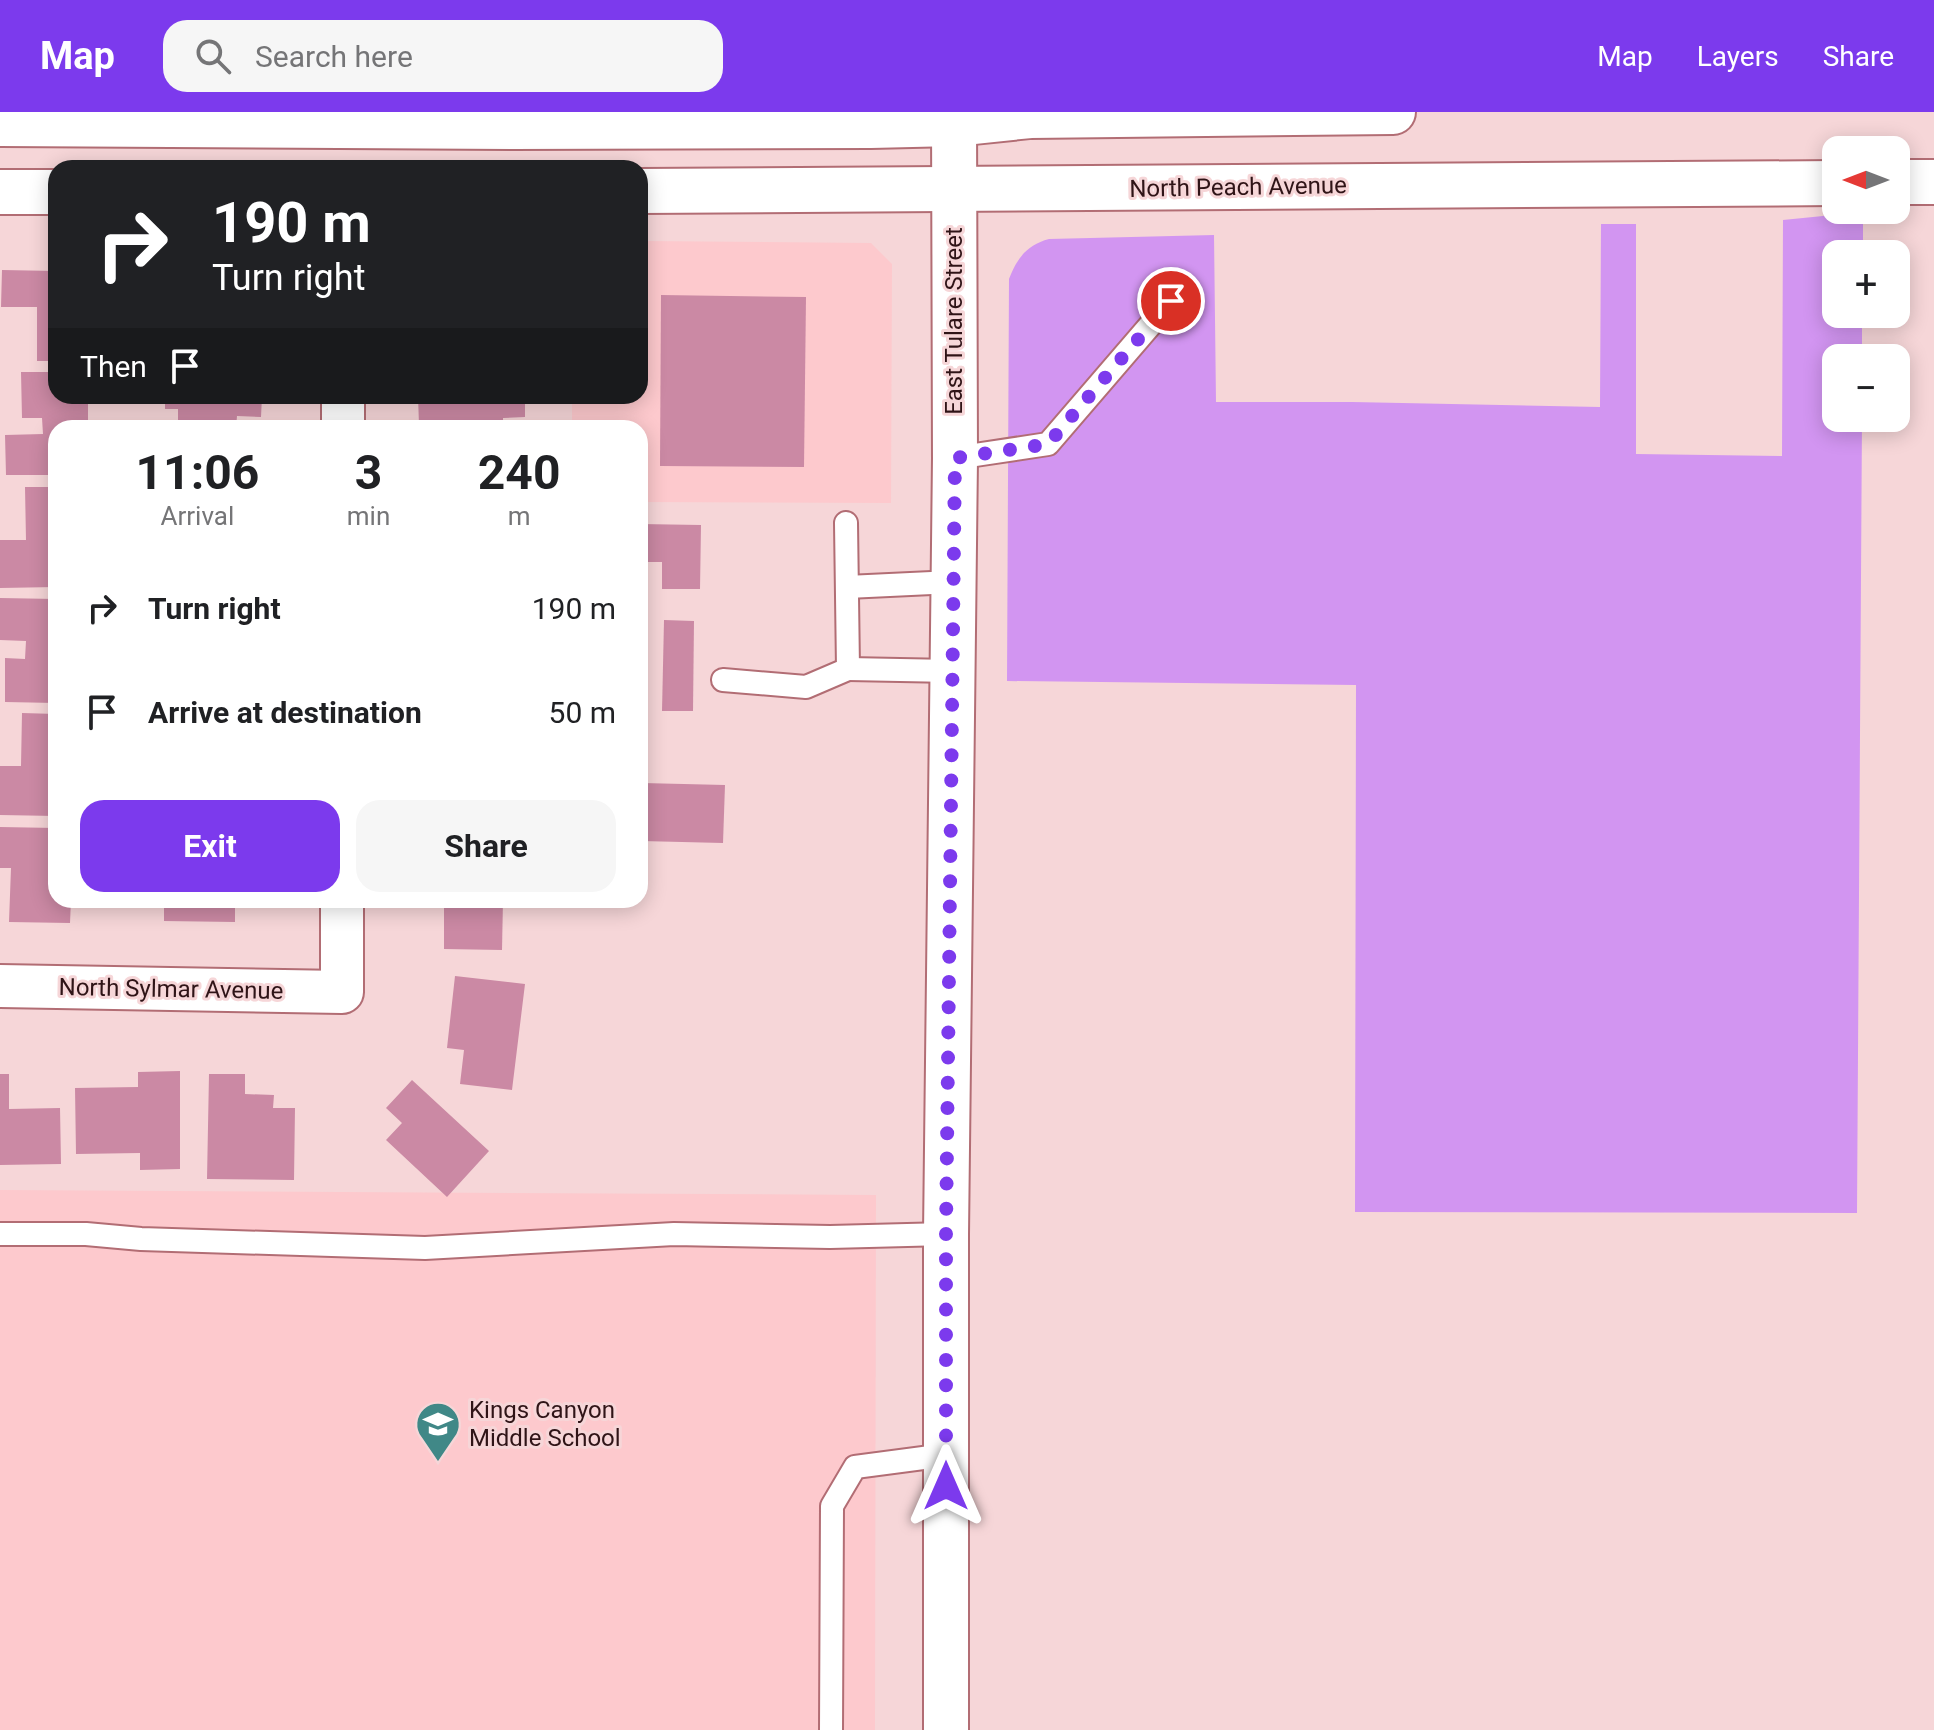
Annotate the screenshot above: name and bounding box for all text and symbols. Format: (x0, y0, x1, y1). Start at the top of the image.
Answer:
search box (163, 20, 723, 92)
text: Map (40, 34, 115, 78)
icon: search (191, 34, 235, 78)
text: Search here (255, 39, 413, 74)
text: Map (1597, 40, 1653, 73)
text: Layers (1697, 40, 1779, 73)
text: Share (1823, 40, 1894, 73)
north arrow (1822, 136, 1910, 224)
map controls (1822, 136, 1910, 432)
street label: North Peach Avenue (1129, 171, 1347, 203)
text: 190 m (212, 190, 371, 256)
icon: right (80, 192, 184, 296)
street label: East Tulare Street (940, 227, 968, 415)
button: + (1822, 240, 1910, 328)
text: Turn right (212, 257, 365, 299)
pin (1137, 267, 1205, 335)
icon: arrive (1149, 279, 1193, 323)
icon: arrive (163, 344, 207, 388)
button: − (1822, 344, 1910, 432)
text: Then (80, 349, 147, 384)
text: 11:06 (136, 444, 259, 501)
text: 3 (355, 444, 382, 501)
text: 240 (478, 444, 560, 501)
text: Arrival (161, 501, 234, 531)
text: min (347, 501, 390, 531)
text: m (508, 501, 531, 531)
icon: right (80, 586, 124, 630)
text: Turn right (148, 591, 281, 626)
text: 190 m (532, 591, 616, 626)
icon: arrive (80, 690, 124, 734)
text: Arrive at destination (148, 695, 422, 730)
text: 50 m (549, 695, 616, 730)
button: Exit (80, 800, 340, 892)
button: Share (356, 800, 616, 892)
street label: North Sylmar Avenue (58, 973, 284, 1005)
place label: Kings Canyon Middle School (469, 1396, 621, 1452)
school or university icon: Kings Canyon Middle School (414, 1400, 462, 1463)
position arrow (904, 1444, 988, 1528)

